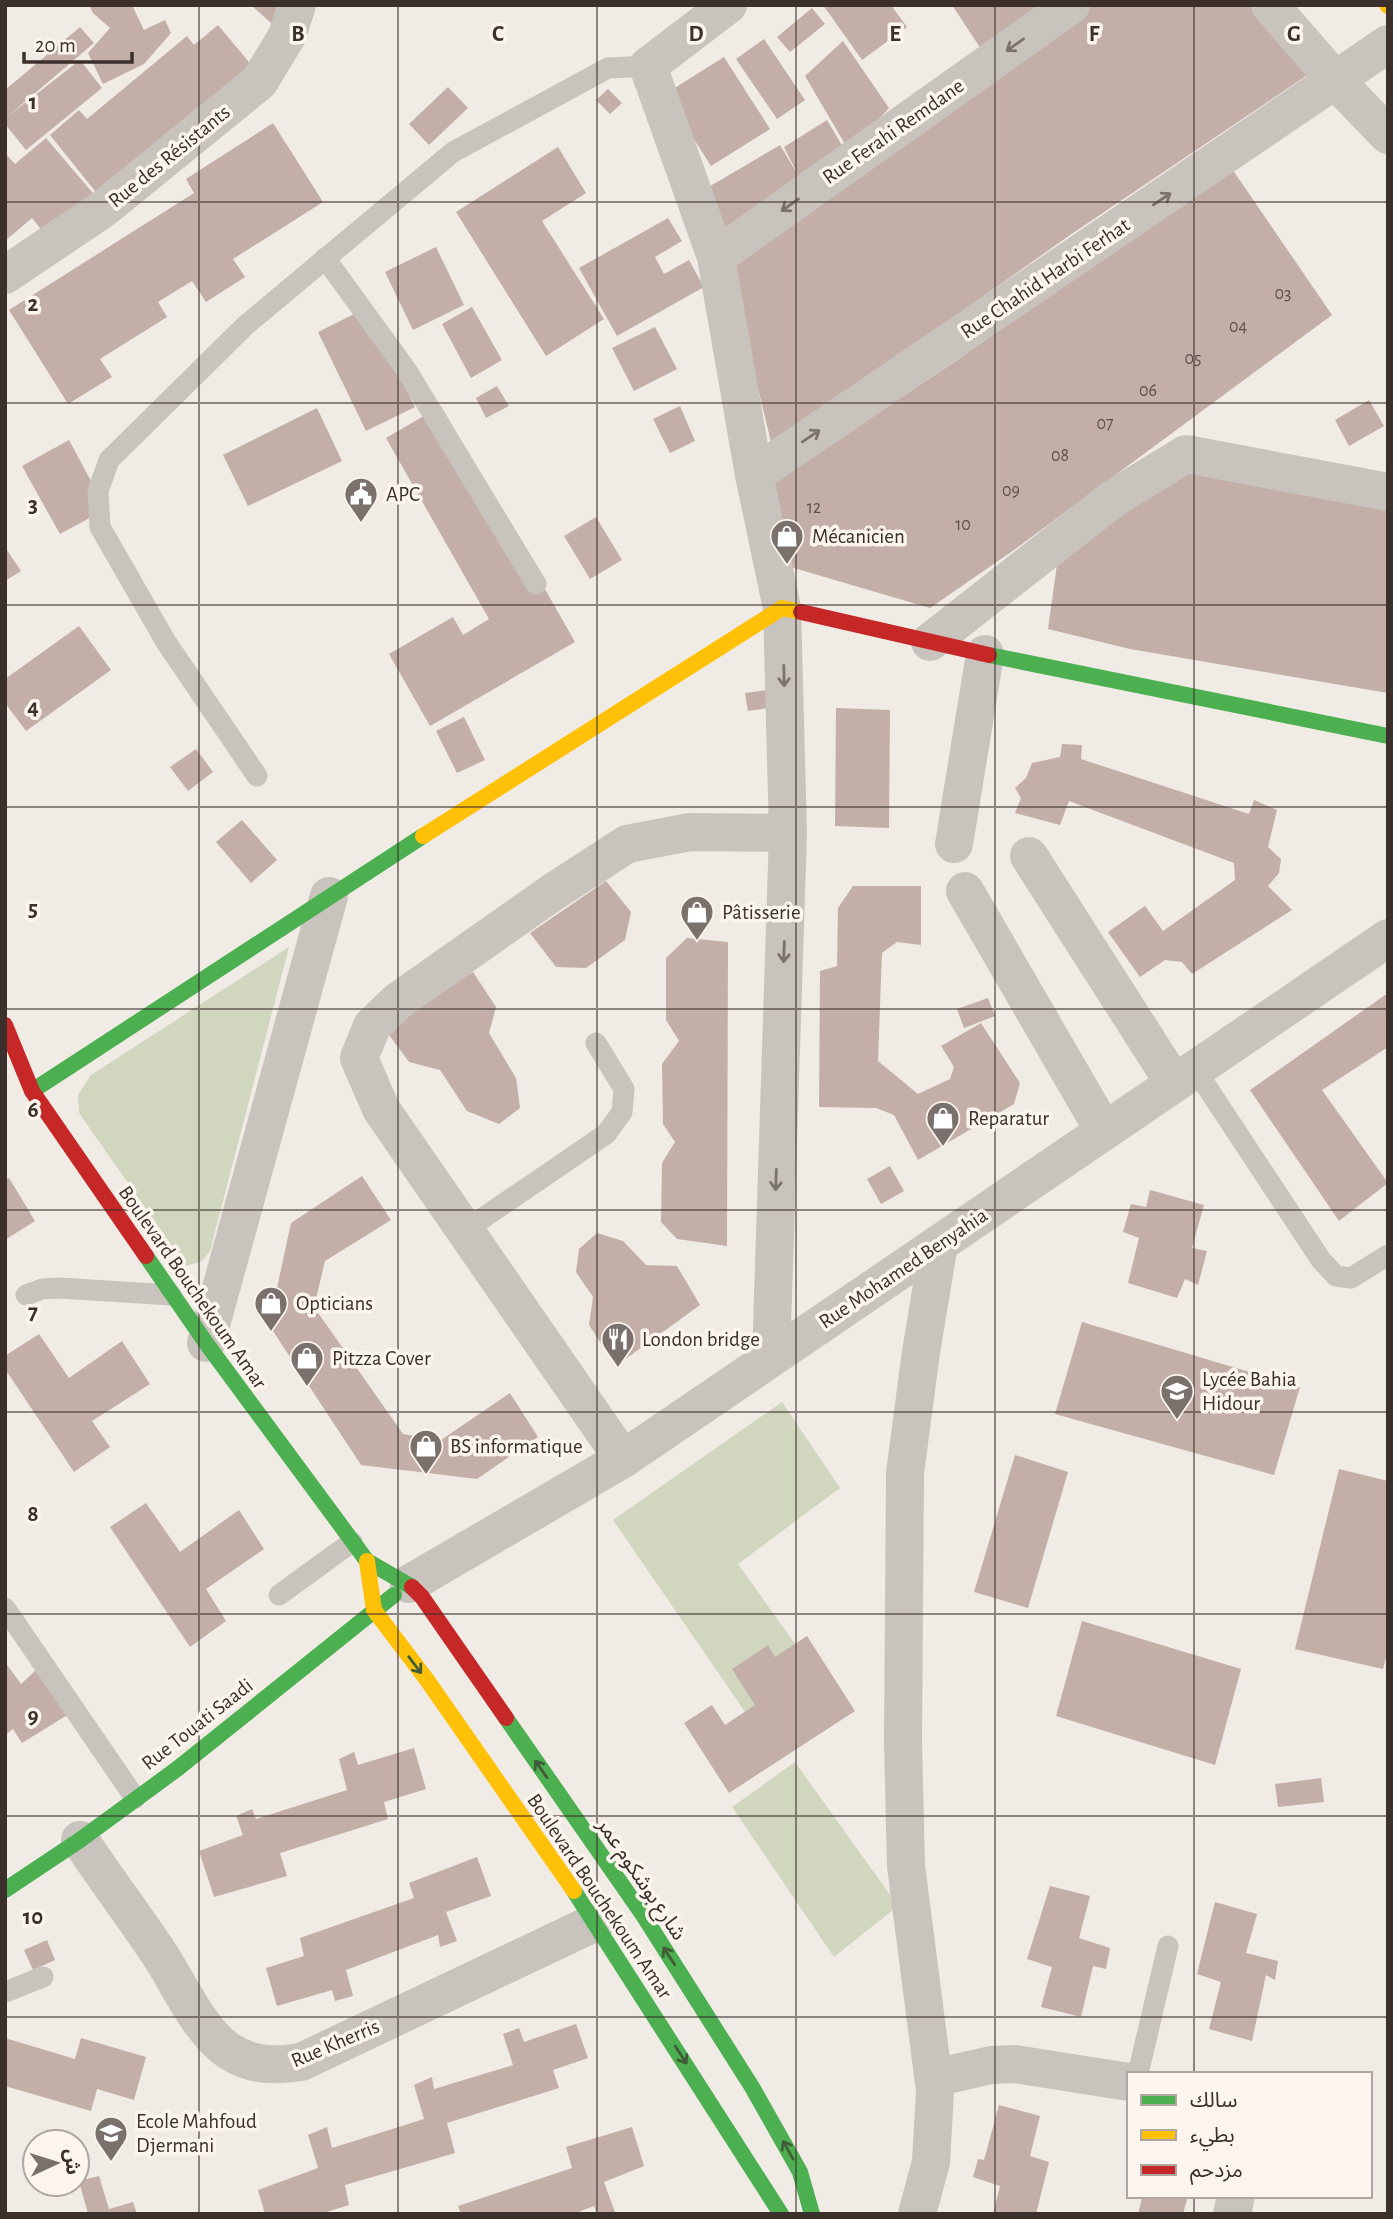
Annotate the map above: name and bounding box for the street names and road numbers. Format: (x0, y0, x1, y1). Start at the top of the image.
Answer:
street label: Rue Ferahi Remdane (819, 75, 968, 188)
street label: Rue des Résistants (105, 101, 234, 212)
street label: Rue Chahid Harbi Ferhat (957, 214, 1134, 343)
street label: Boulevard Bouchekoum Amar (115, 1182, 271, 1393)
street label: Rue Mohamed Benyahia (815, 1204, 991, 1332)
street label: Rue Touati Saadi (138, 1675, 257, 1774)
street label: Boulevard Bouchekoum Amar (523, 1790, 676, 2003)
street label: شارع بوشكوم عمر (589, 1814, 690, 1947)
street label: Rue Kherris (288, 2016, 382, 2071)

